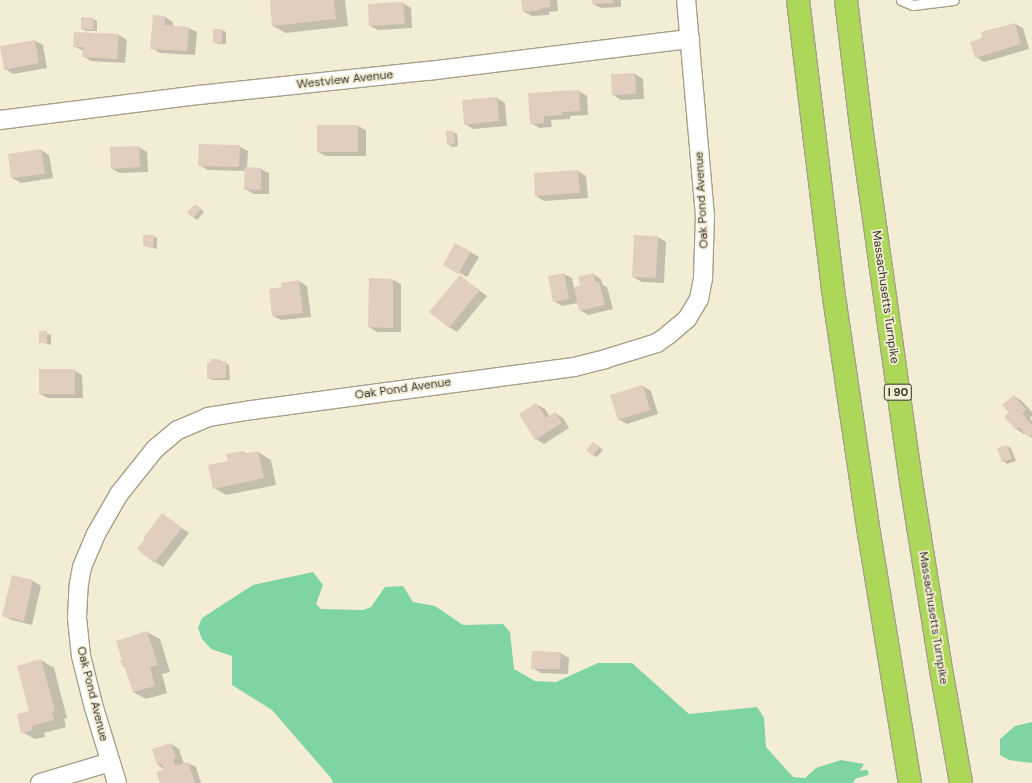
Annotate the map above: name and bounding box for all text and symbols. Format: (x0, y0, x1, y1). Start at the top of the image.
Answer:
street label: Westview Avenue (296, 68, 394, 92)
street label: Oak Pond Avenue (692, 151, 712, 249)
street label: Massachusetts Turnpike (869, 230, 901, 364)
street label: Oak Pond Avenue (354, 375, 452, 403)
road number: I 90 (883, 383, 913, 401)
street label: Massachusetts Turnpike (915, 551, 951, 685)
street label: Oak Pond Avenue (73, 645, 111, 743)

